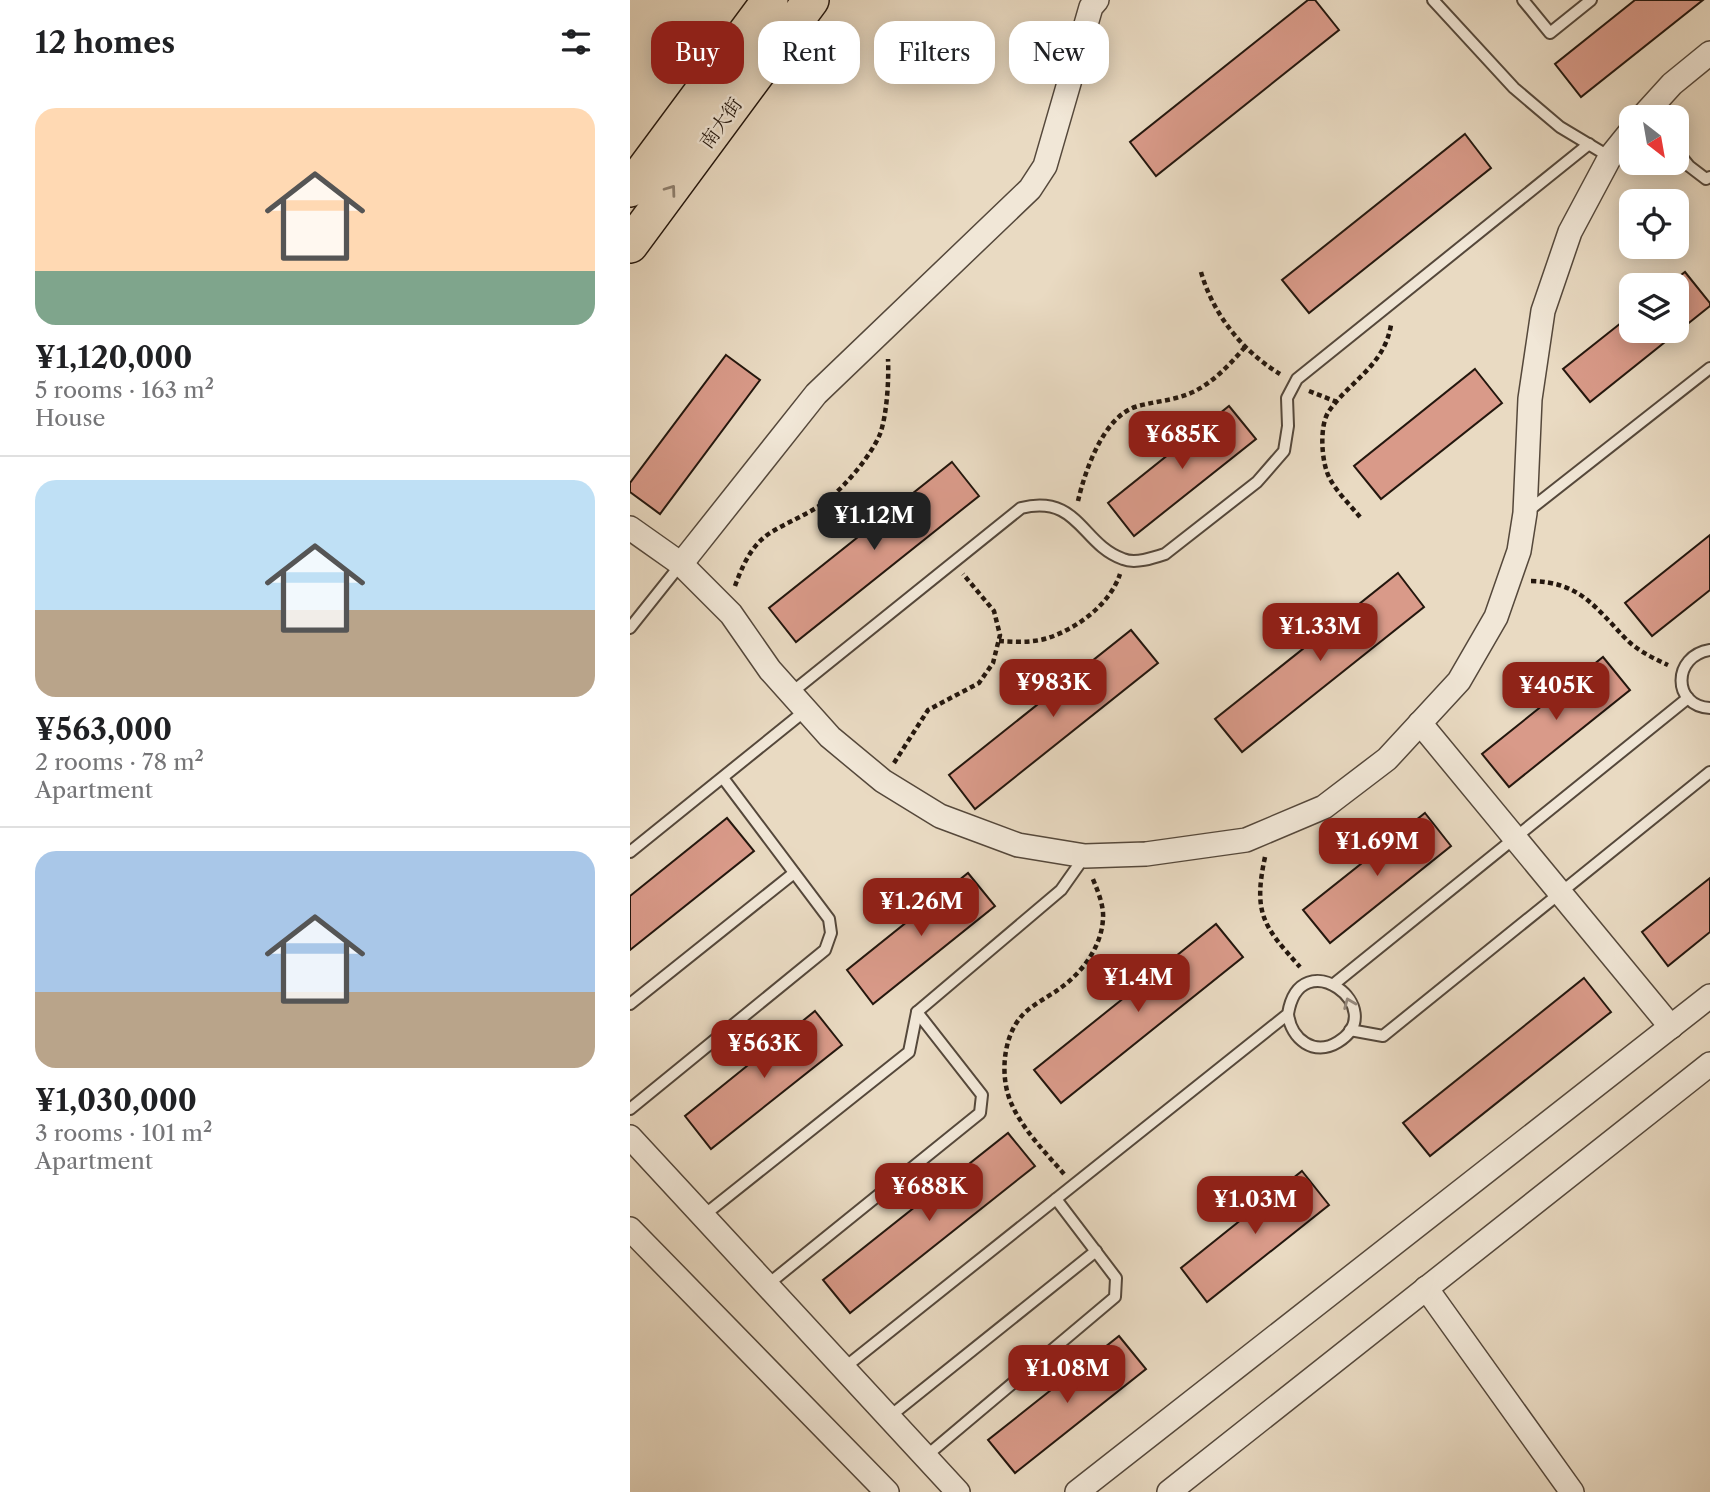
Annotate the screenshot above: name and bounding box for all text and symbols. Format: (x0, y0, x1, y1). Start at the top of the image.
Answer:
chip: Buy (651, 21, 744, 84)
chip: Rent (758, 21, 860, 84)
chip: Filters (874, 21, 995, 84)
chip: New (1009, 21, 1109, 84)
icon: filters (557, 23, 595, 61)
text: 12 homes (35, 24, 175, 61)
street label: 南大街 (695, 93, 747, 153)
north arrow (1619, 105, 1689, 175)
map controls (1619, 105, 1689, 343)
icon: home (252, 153, 378, 279)
one-way arrow (662, 186, 675, 198)
button: locate (1619, 189, 1689, 259)
button: layers (1619, 273, 1689, 343)
text: ¥1,120,000 (35, 339, 192, 376)
text: 5 rooms · 163 m² (35, 376, 214, 404)
text: House (35, 404, 105, 432)
pin: ¥685K (1133, 412, 1231, 471)
text: ¥685K (1145, 420, 1219, 448)
pin: ¥1.12M (817, 492, 931, 552)
text: ¥1.12M (834, 501, 914, 529)
icon: home (252, 525, 378, 651)
pin: ¥1.33M (1263, 604, 1377, 663)
text: ¥1.33M (1279, 612, 1361, 640)
pin: ¥983K (1004, 660, 1102, 719)
pin: ¥405K (1507, 662, 1605, 722)
text: ¥983K (1015, 668, 1091, 696)
text: ¥405K (1518, 671, 1594, 699)
text: ¥563,000 (35, 711, 172, 748)
text: 2 rooms · 78 m² (35, 748, 204, 776)
text: Apartment (35, 776, 153, 804)
pin: ¥1.69M (1320, 818, 1434, 878)
text: ¥1.69M (1335, 827, 1419, 855)
pin: ¥1.26M (864, 878, 978, 938)
text: ¥1.26M (879, 887, 963, 915)
icon: home (252, 896, 378, 1022)
pin: ¥1.4M (1089, 954, 1187, 1014)
text: ¥1.4M (1103, 963, 1173, 991)
one-way arrow (1343, 998, 1357, 1010)
pin: ¥563K (715, 1020, 813, 1080)
text: ¥563K (727, 1029, 801, 1057)
text: ¥1,030,000 (35, 1082, 197, 1119)
text: 3 rooms · 101 m² (35, 1119, 212, 1147)
text: Apartment (35, 1147, 153, 1175)
pin: ¥688K (880, 1164, 978, 1223)
text: ¥688K (891, 1172, 967, 1200)
pin: ¥1.03M (1198, 1176, 1312, 1236)
text: ¥1.03M (1213, 1185, 1297, 1213)
pin: ¥1.08M (1010, 1346, 1124, 1405)
text: ¥1.08M (1024, 1354, 1110, 1382)

